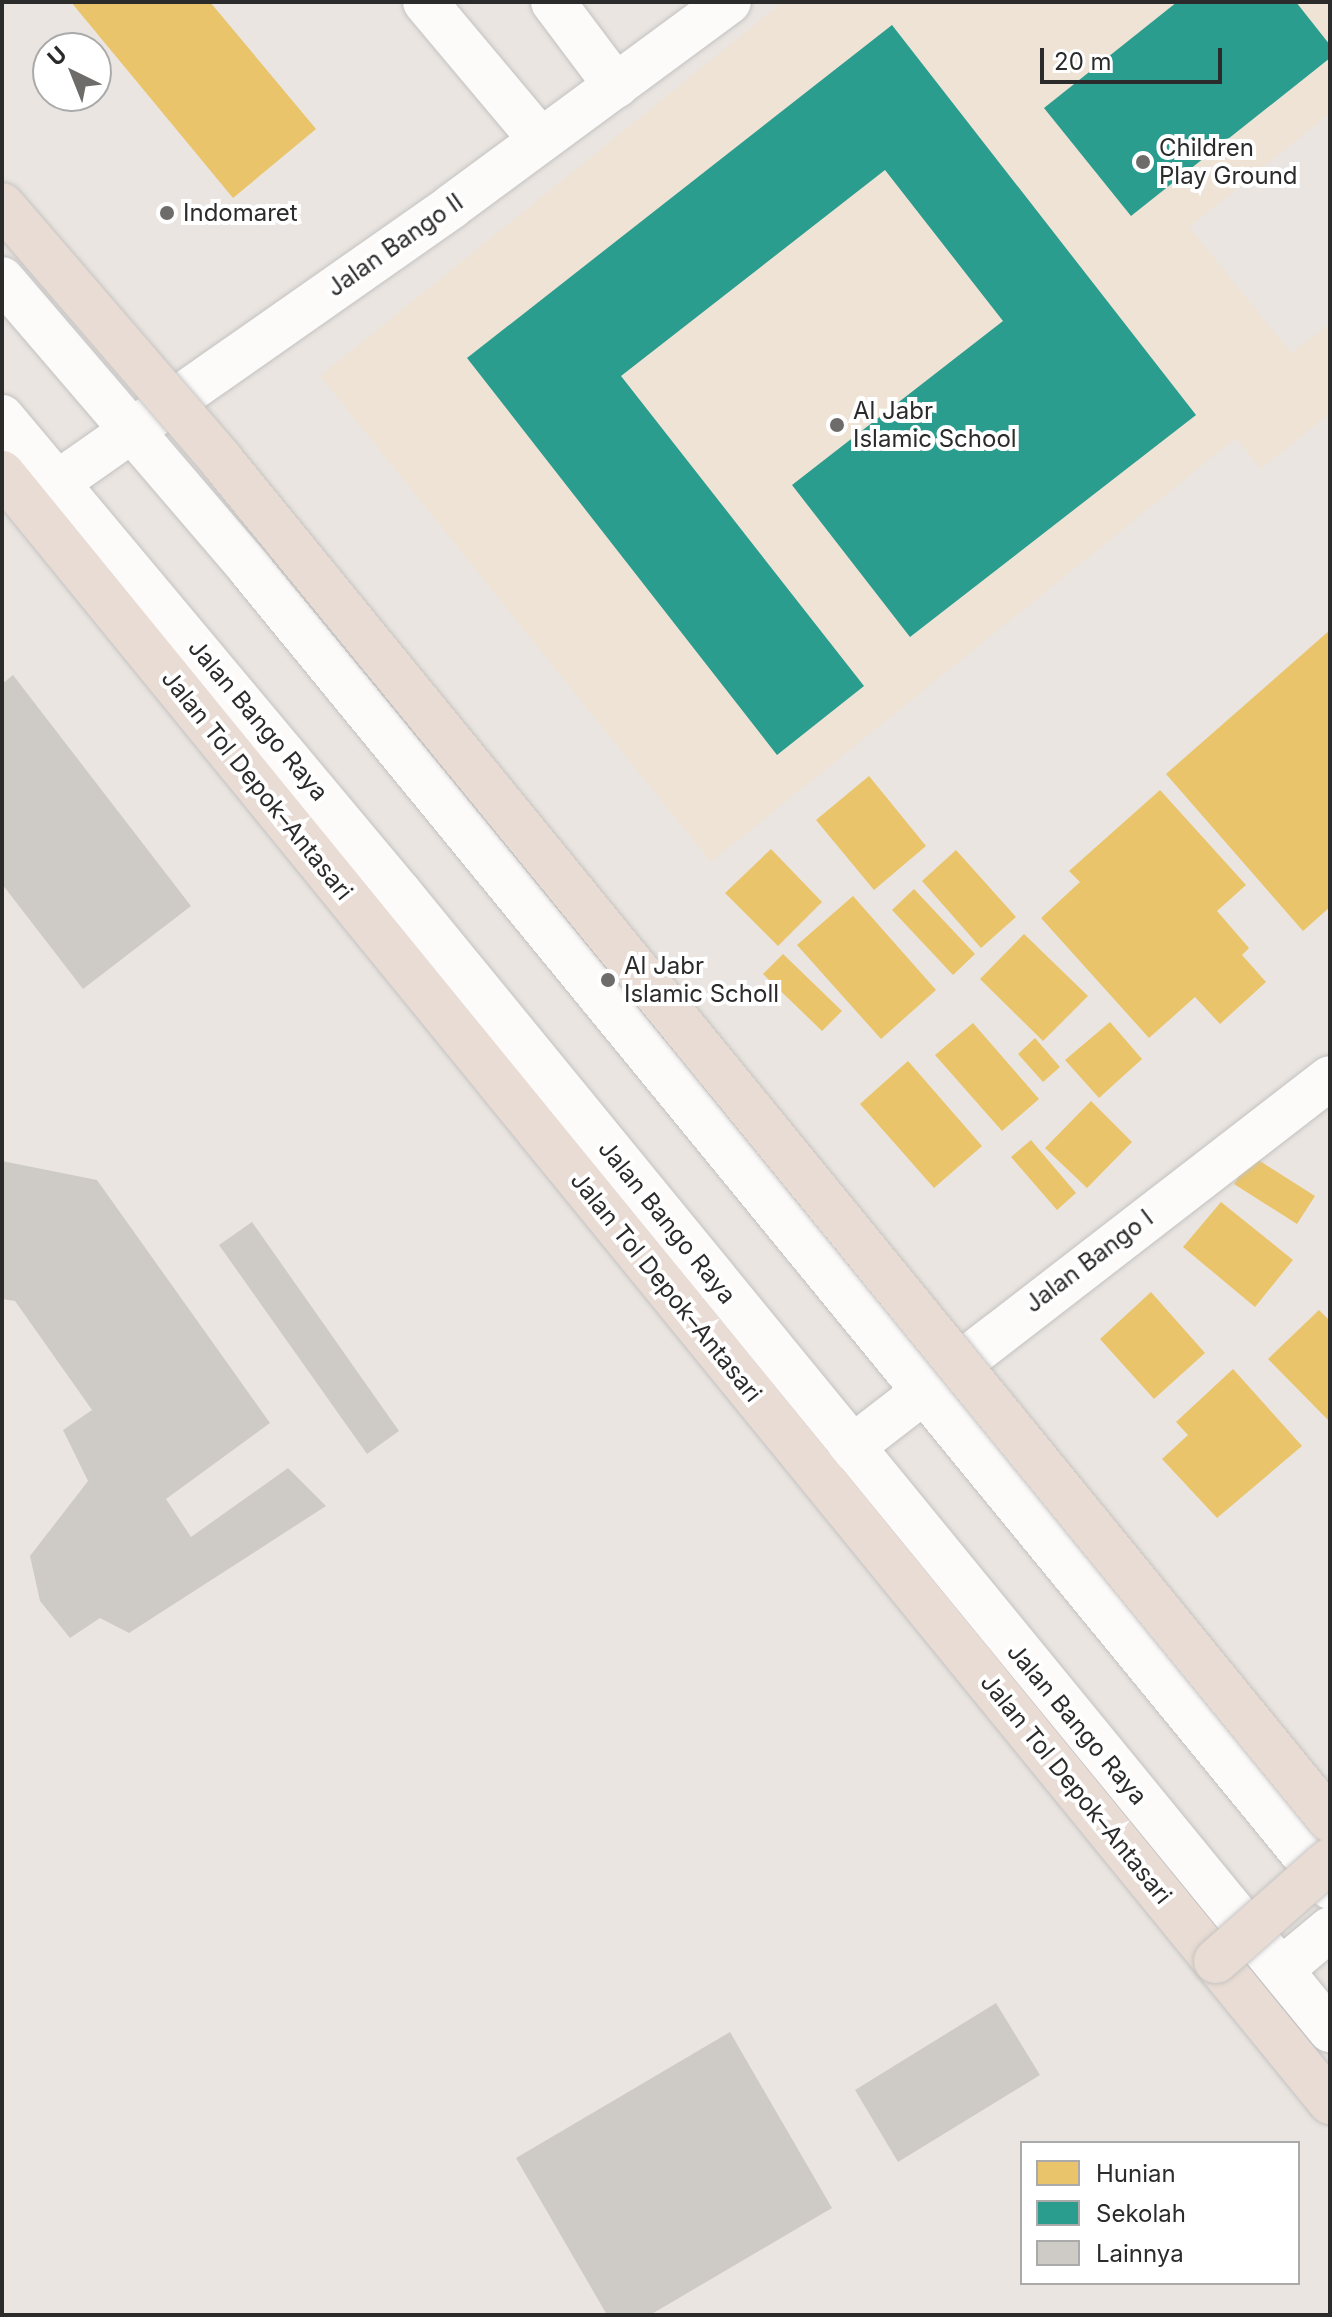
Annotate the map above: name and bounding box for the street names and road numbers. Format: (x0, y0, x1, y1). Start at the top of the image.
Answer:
street label: Jalan Bango II (321, 187, 469, 303)
street label: Jalan Bango Raya (182, 633, 334, 807)
street label: Jalan Tol Depok–Antasari (155, 664, 359, 906)
street label: Jalan Bango Raya (592, 1134, 742, 1310)
street label: Jalan Tol Depok–Antasari (564, 1166, 768, 1408)
street label: Jalan Bango I (1019, 1203, 1159, 1319)
street label: Jalan Bango Raya (1001, 1637, 1153, 1811)
street label: Jalan Tol Depok–Antasari (974, 1668, 1178, 1910)

